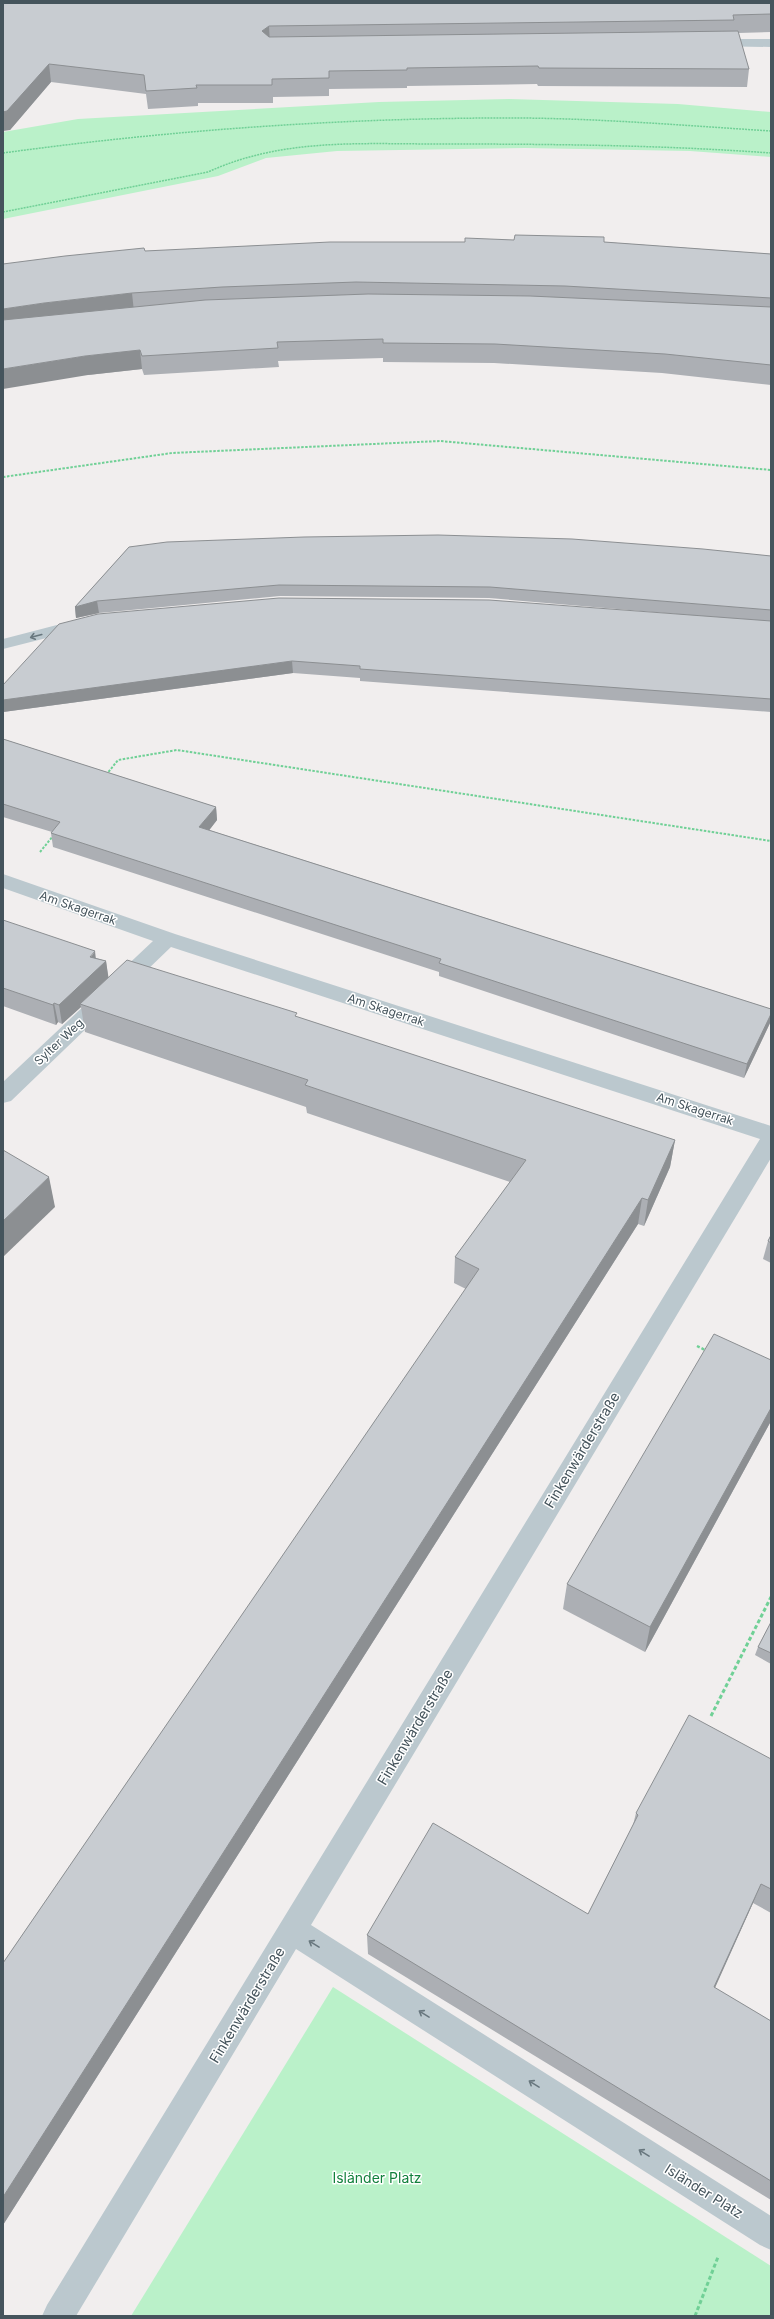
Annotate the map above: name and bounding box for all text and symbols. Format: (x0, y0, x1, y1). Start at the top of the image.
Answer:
one-way arrow (30, 633, 43, 640)
street label: Am Skagerrak (38, 887, 119, 928)
street label: Am Skagerrak (346, 990, 427, 1029)
street label: Sylter Weg (31, 1015, 86, 1068)
street label: Am Skagerrak (655, 1089, 736, 1128)
street label: Finkenwärderstraße (540, 1389, 623, 1511)
street label: Finkenwärderstraße (373, 1666, 456, 1788)
one-way arrow (309, 1940, 320, 1948)
street label: Finkenwärderstraße (205, 1944, 288, 2066)
one-way arrow (419, 2010, 430, 2018)
one-way arrow (528, 2079, 540, 2087)
one-way arrow (638, 2149, 649, 2157)
street label: Isländer Platz (662, 2160, 747, 2221)
park label: Isländer Platz (332, 2169, 422, 2186)

